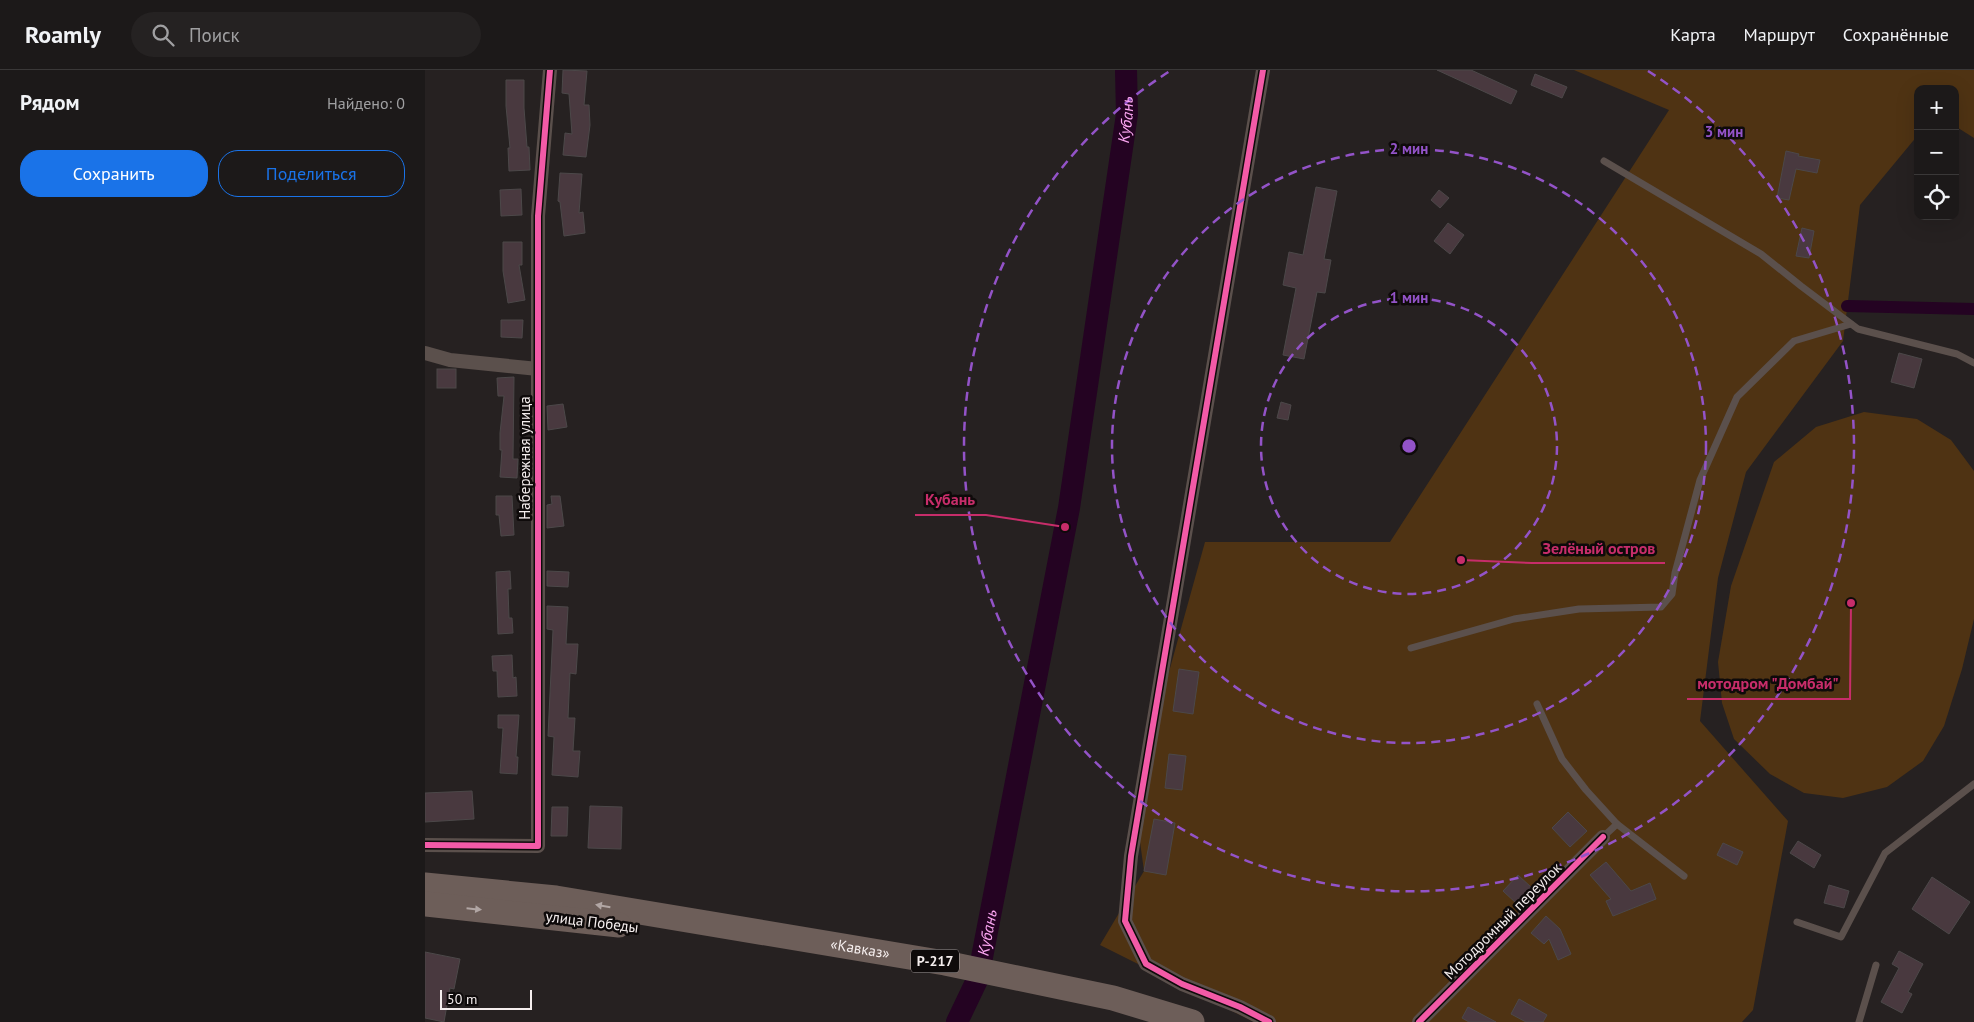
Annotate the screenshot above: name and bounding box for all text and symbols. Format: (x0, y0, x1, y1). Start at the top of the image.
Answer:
search box (131, 12, 481, 57)
text: Roamly (25, 19, 101, 50)
icon: search (149, 21, 177, 49)
text: Поиск (189, 23, 240, 47)
text: Карта (1670, 23, 1716, 46)
text: Маршрут (1744, 23, 1815, 46)
text: Сохранённые (1843, 23, 1949, 46)
map controls (1914, 85, 1959, 220)
button: + (1914, 85, 1959, 130)
text: Рядом (20, 89, 79, 116)
text: Найдено: 0 (327, 93, 405, 113)
water label: Кубань (1113, 96, 1137, 144)
text: 3 мин (1705, 122, 1743, 141)
button: − (1914, 130, 1959, 175)
text: 2 мин (1390, 139, 1428, 158)
button: Сохранить (20, 150, 208, 197)
button: Поделиться (218, 150, 405, 197)
button: locate (1914, 175, 1959, 220)
text: 1 мин (1390, 288, 1428, 307)
street label: Набережная улица (515, 396, 534, 520)
centre of rings (1400, 437, 1418, 455)
callout: Кубань (915, 484, 986, 515)
text: Кубань (925, 489, 975, 509)
callout: Зелёный остров (1532, 532, 1665, 563)
text: Зелёный остров (1543, 538, 1655, 558)
callout: мотодром "Домбай" (1687, 668, 1850, 699)
text: мотодром "Домбай" (1697, 673, 1839, 693)
street label: Мотодромный переулок (1440, 857, 1566, 983)
one-way arrow (595, 901, 611, 909)
one-way arrow (466, 905, 482, 913)
street label: улица Победы (545, 906, 640, 937)
water label: Кубань (973, 908, 1001, 957)
street label: «Кавказ» (829, 934, 891, 963)
road number: Р-217 (911, 949, 959, 972)
scale bar (440, 987, 533, 1010)
text: 50 m (447, 990, 477, 1008)

